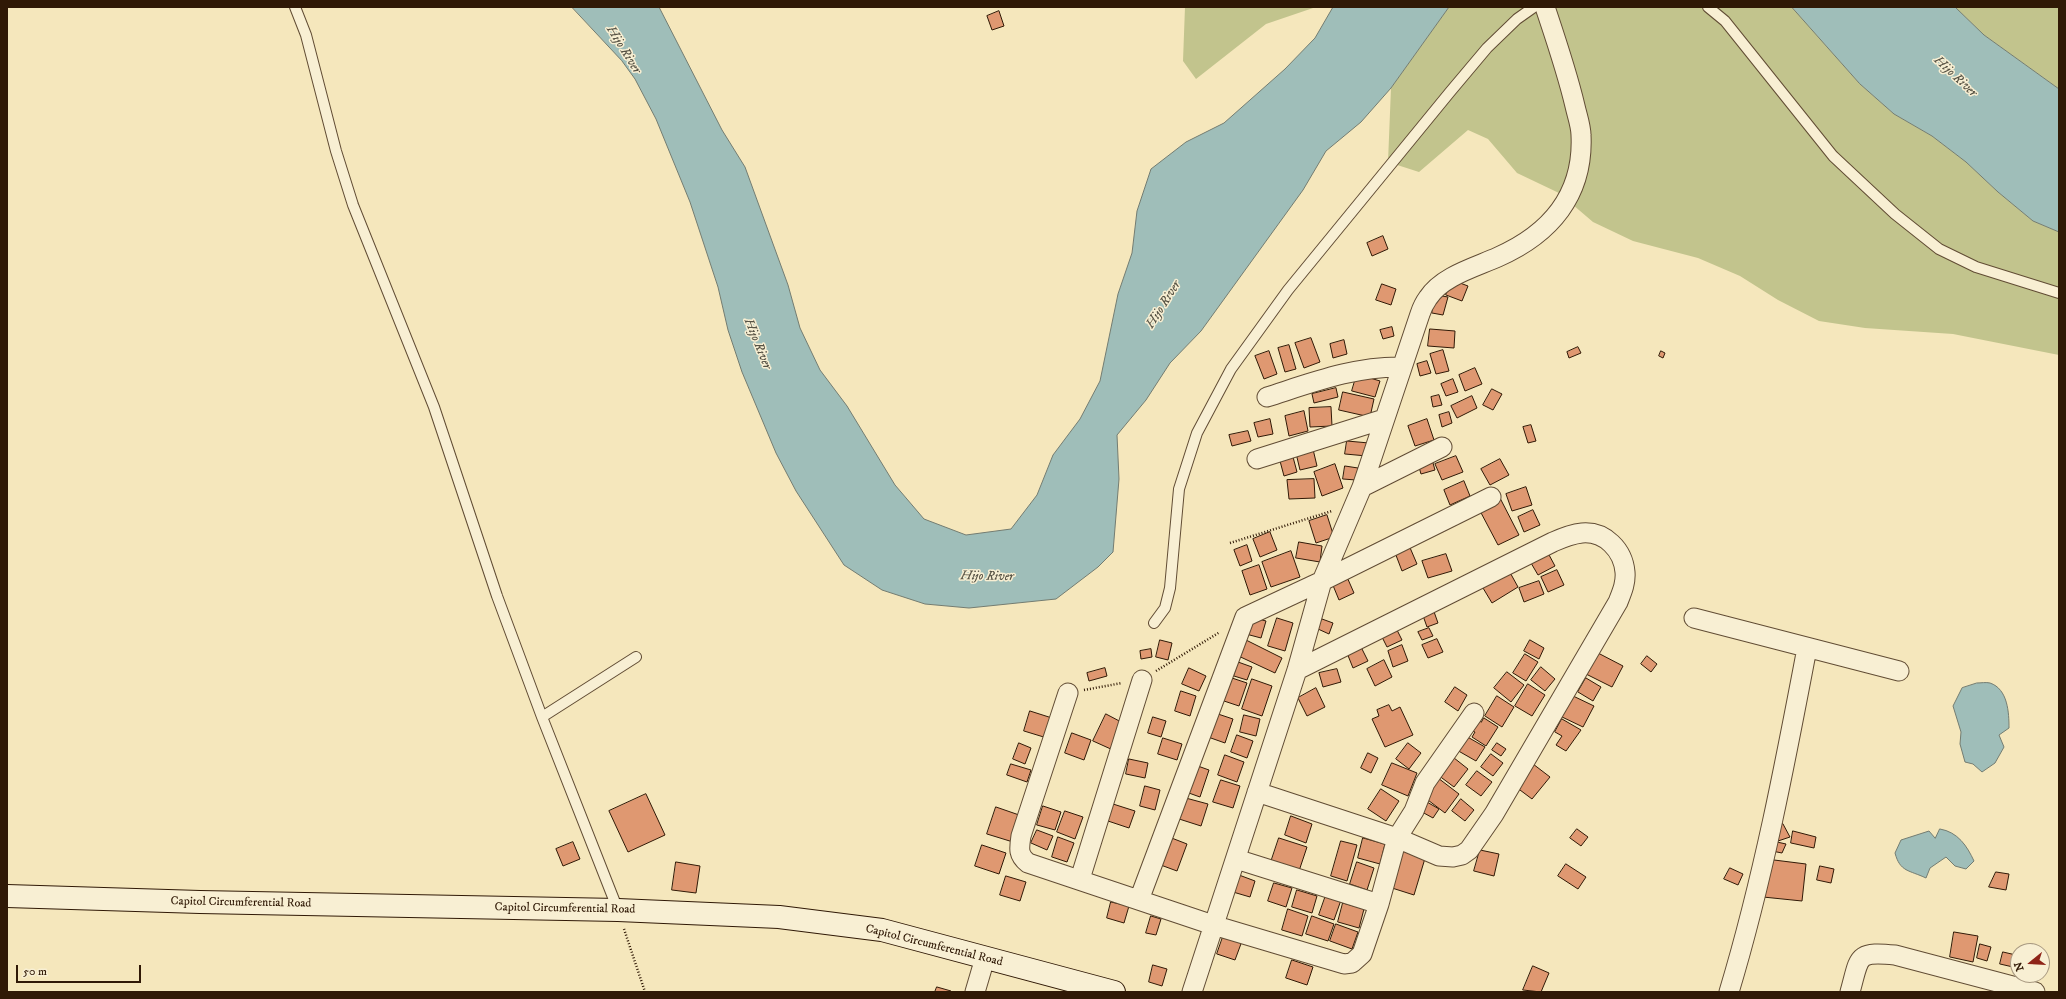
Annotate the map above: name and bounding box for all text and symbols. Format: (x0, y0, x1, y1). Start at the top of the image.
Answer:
water label: Hijo River (602, 23, 644, 77)
water label: Hijo River (1930, 53, 1980, 101)
water label: Hijo River (1143, 278, 1185, 332)
water label: Hijo River (740, 316, 774, 372)
water label: Hijo River (960, 569, 1014, 585)
street label: Capitol Circumferential Road (170, 895, 312, 911)
street label: Capitol Circumferential Road (494, 901, 636, 917)
street label: Capitol Circumferential Road (864, 922, 1004, 970)
north arrow (2010, 943, 2050, 983)
scale bar (18, 957, 143, 983)
text: N (2011, 960, 2028, 973)
text: 50 m (23, 964, 47, 979)

